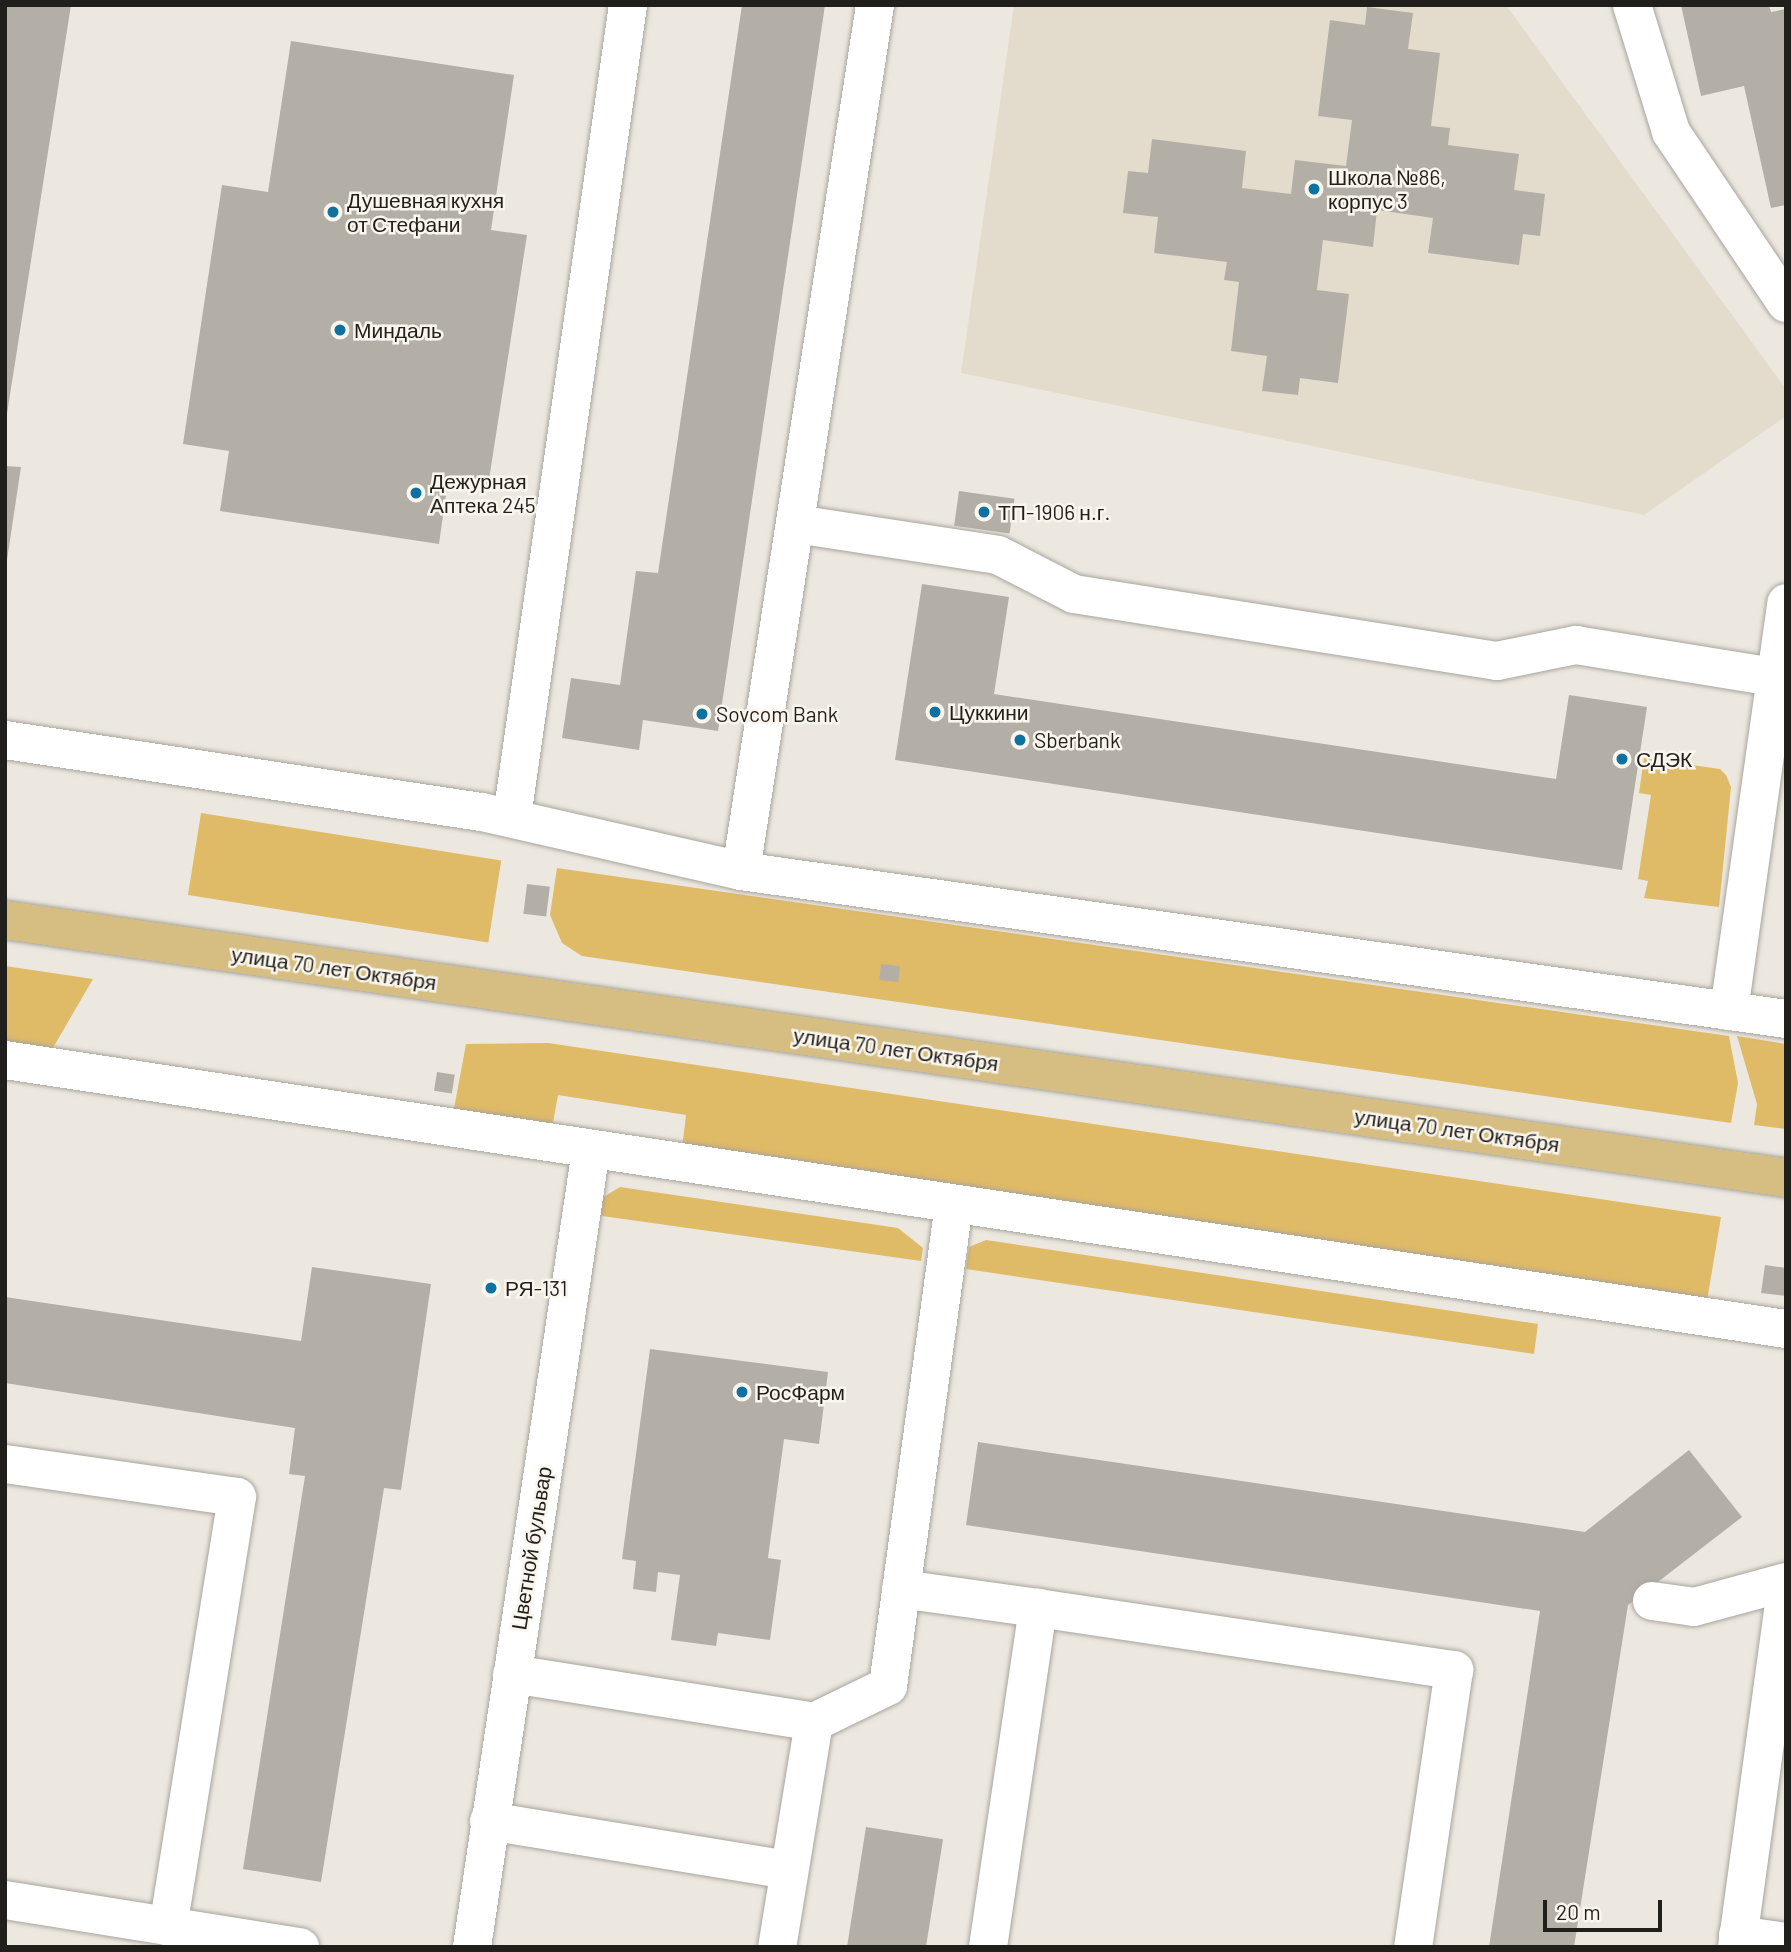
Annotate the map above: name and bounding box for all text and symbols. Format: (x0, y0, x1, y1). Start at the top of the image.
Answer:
place label: Школа №86, корпус 3 (1328, 164, 1446, 214)
marker: Школа №86, корпус 3 (1306, 181, 1322, 197)
place label: Душевная кухня от Стефани (347, 187, 504, 237)
marker: Душевная кухня от Стефани (325, 204, 341, 220)
place label: Миндаль (354, 317, 442, 343)
marker: Миндаль (332, 322, 348, 338)
place label: Дежурная Аптека 245 (430, 468, 536, 518)
marker: Дежурная Аптека 245 (408, 485, 424, 501)
place label: ТП-1906 н.г. (998, 499, 1110, 525)
marker: ТП-1906 н.г. (976, 504, 992, 520)
place label: Цуккини (949, 699, 1028, 725)
place label: Sovcom Bank (716, 701, 838, 727)
marker: Цуккини (927, 704, 943, 720)
marker: Sovcom Bank (694, 706, 710, 722)
place label: Sberbank (1034, 727, 1120, 753)
marker: Sberbank (1012, 732, 1028, 748)
place label: СДЭК (1636, 746, 1692, 772)
marker: СДЭК (1614, 751, 1630, 767)
street label: улица 70 лет Октября (230, 941, 438, 995)
street label: улица 70 лет Октября (792, 1022, 1000, 1076)
street label: улица 70 лет Октября (1353, 1103, 1561, 1157)
place label: РЯ-131 (505, 1275, 567, 1301)
marker: РЯ-131 (483, 1280, 499, 1296)
place label: РосФарм (756, 1379, 845, 1405)
marker: РосФарм (734, 1384, 750, 1400)
street label: Цветной бульвар (506, 1464, 556, 1632)
scale bar (1546, 1885, 1665, 1929)
text: 20 m (1556, 1899, 1601, 1924)

